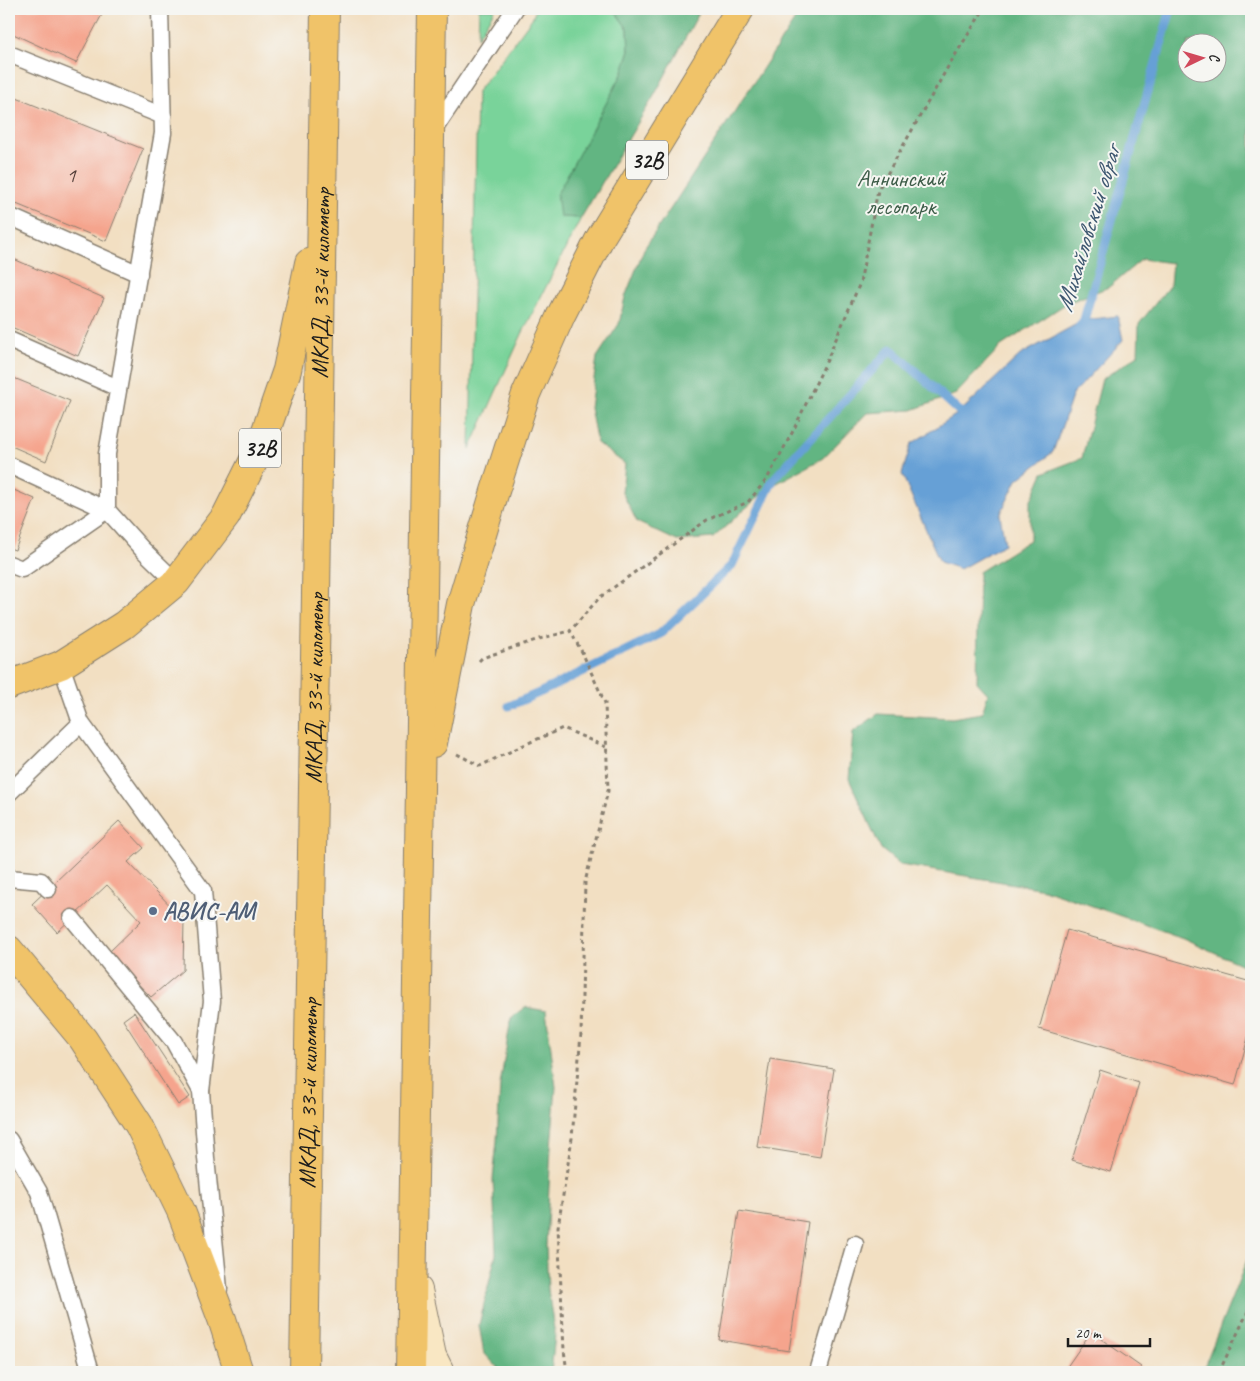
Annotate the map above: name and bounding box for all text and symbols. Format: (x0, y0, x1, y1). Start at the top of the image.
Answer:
north arrow (1178, 32, 1228, 82)
text: С (1206, 53, 1223, 63)
water label: Михайловский овраг (1048, 138, 1130, 315)
road number: 32B (626, 140, 668, 180)
house number: 1 (66, 162, 77, 188)
park label: Аннинский лесопарк (857, 163, 947, 221)
street label: МКАД, 33-й километр (304, 186, 337, 379)
road number: 32B (239, 428, 281, 468)
street label: МКАД, 33-й километр (298, 591, 331, 784)
place label: АВИС-АМ (163, 896, 258, 926)
marker: АВИС-АМ (147, 905, 159, 917)
street label: МКАД, 33-й километр (292, 996, 325, 1189)
scale bar (1068, 1316, 1150, 1348)
text: 20 m (1075, 1324, 1102, 1343)

